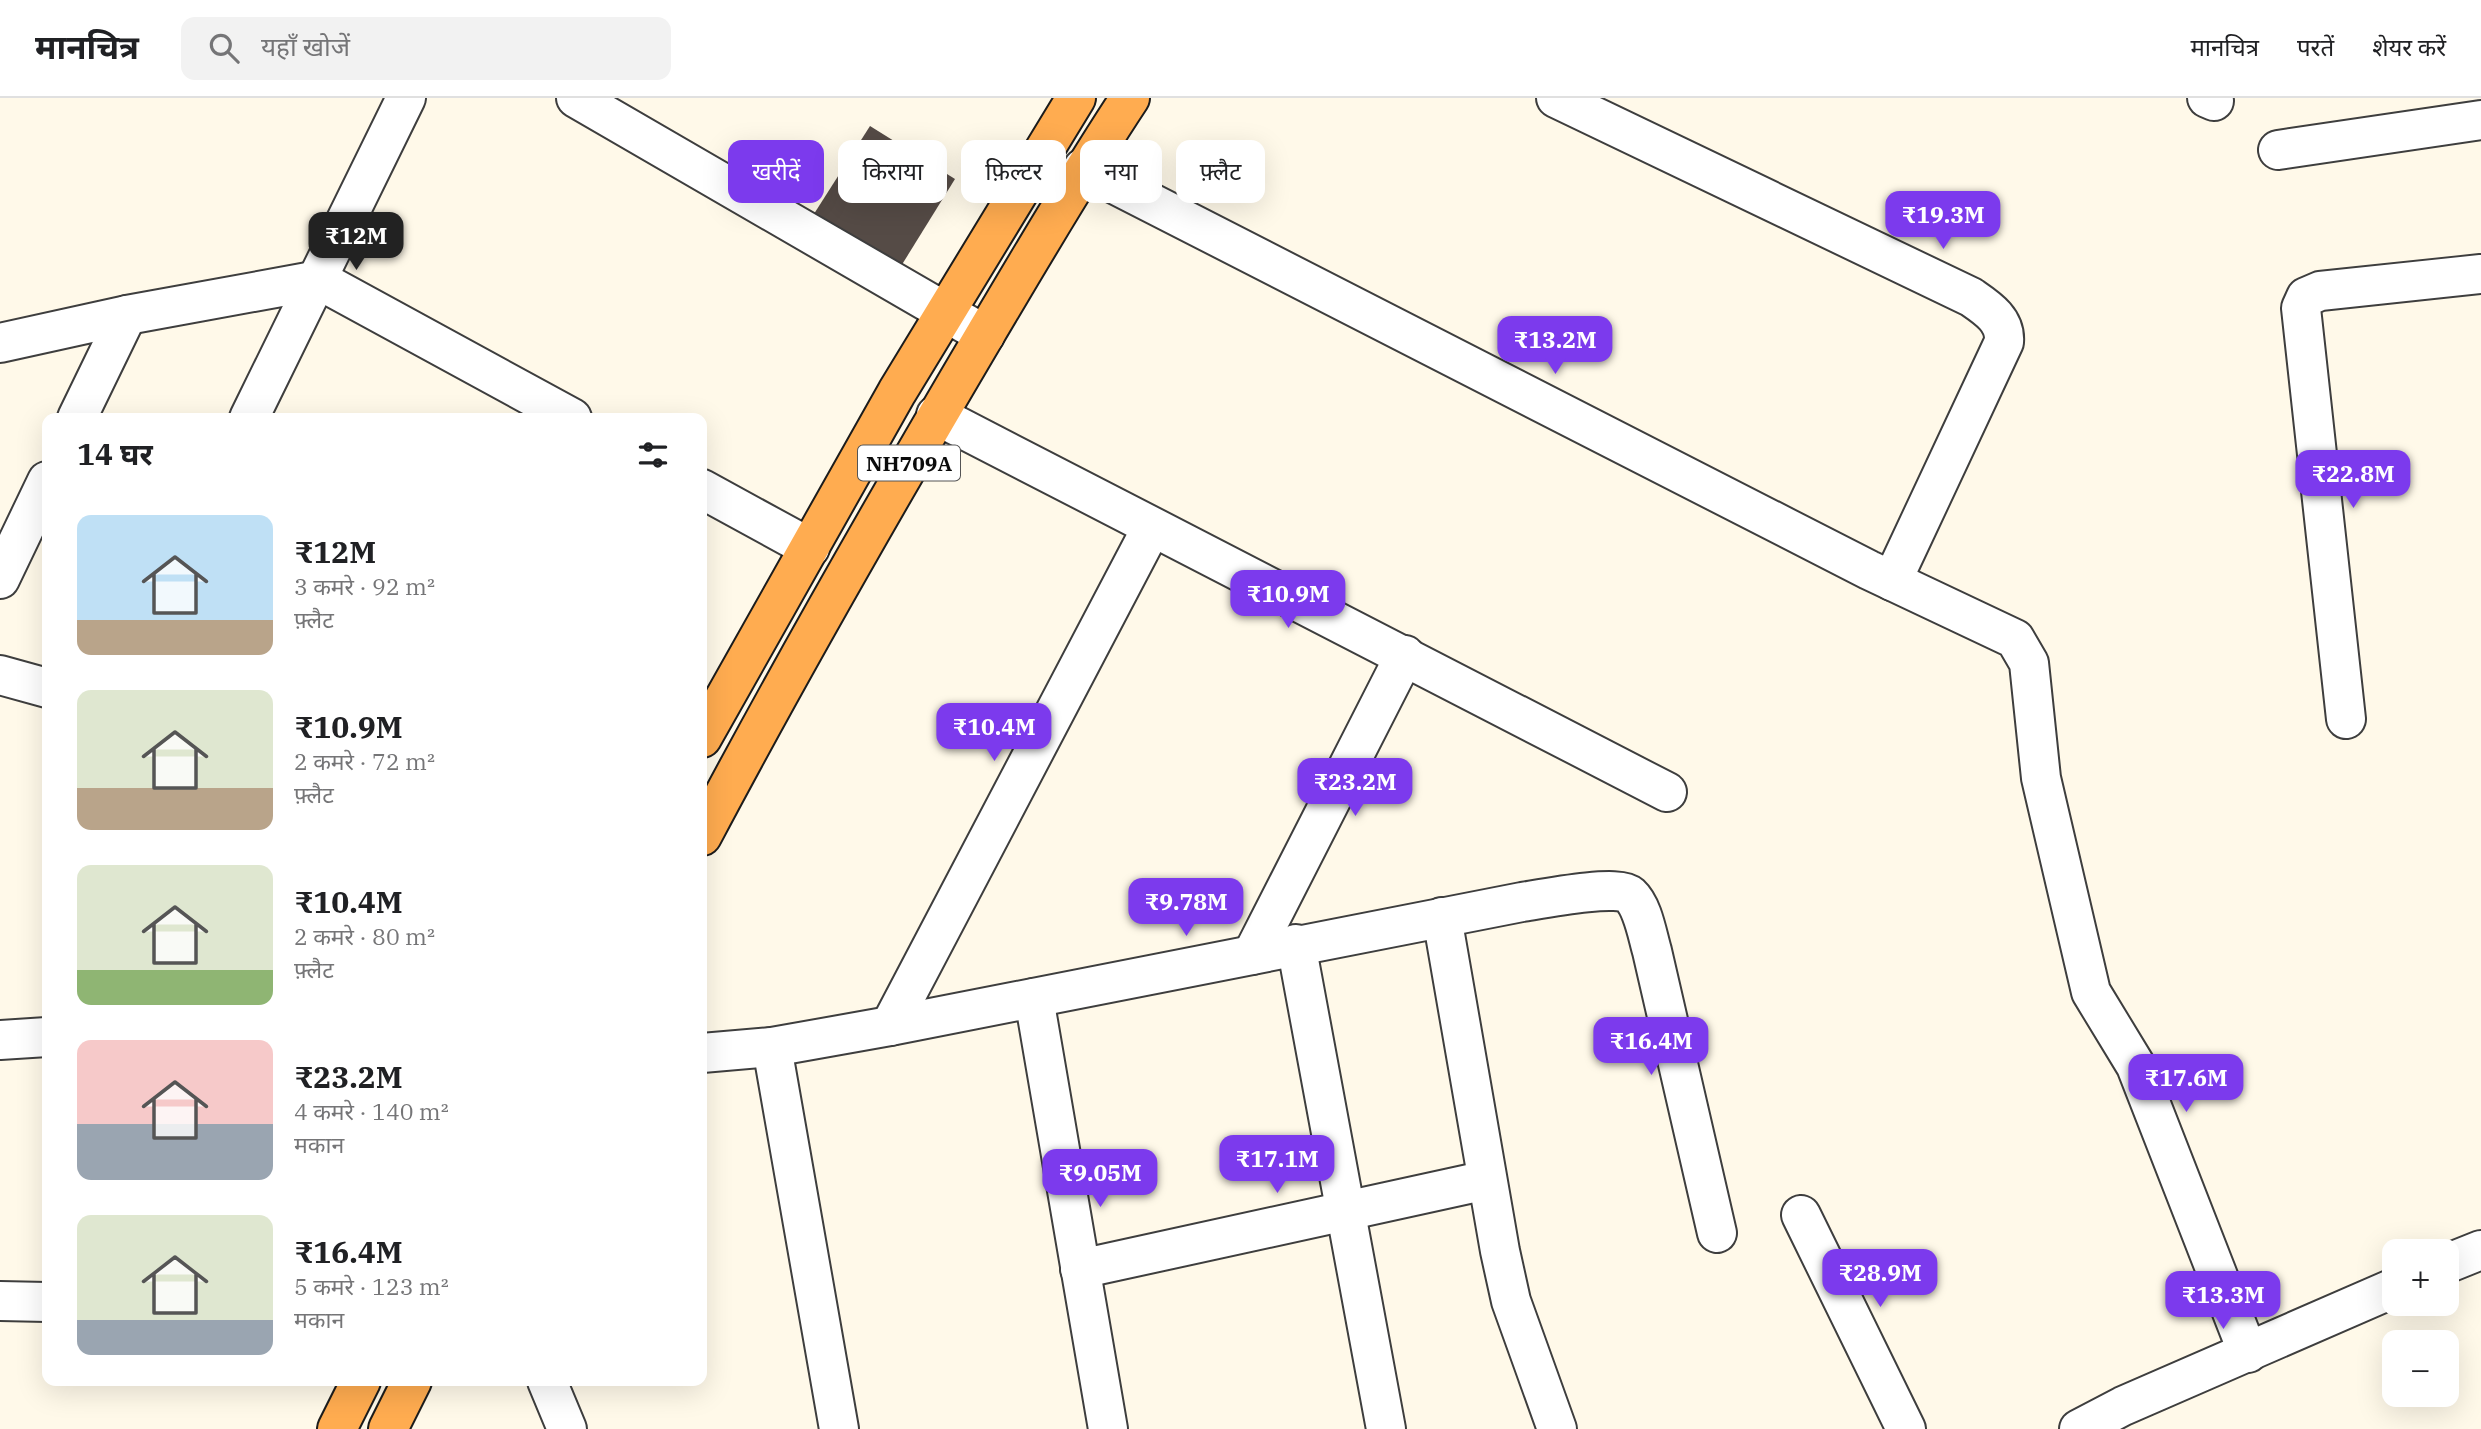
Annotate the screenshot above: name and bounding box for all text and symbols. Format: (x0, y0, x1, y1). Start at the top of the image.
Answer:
search box (181, 17, 671, 80)
text: मानचित्र (35, 25, 139, 68)
icon: search (205, 29, 243, 67)
text: यहाँ खोजें (261, 29, 350, 63)
text: मानचित्र (2190, 31, 2259, 63)
text: परतें (2297, 31, 2334, 63)
text: शेयर करें (2372, 31, 2446, 63)
chip: खरीदें (728, 140, 824, 203)
chip: किराया (838, 140, 947, 203)
chip: फ़िल्टर (961, 140, 1066, 203)
chip: नया (1080, 140, 1162, 203)
chip: फ़्लैट (1176, 140, 1265, 203)
pin: ₹19.3M (1886, 192, 2000, 251)
text: ₹19.3M (1901, 199, 1985, 229)
pin: ₹12M (315, 212, 397, 272)
text: ₹12M (325, 220, 387, 250)
pin: ₹13.2M (1498, 316, 1612, 376)
text: ₹13.2M (1513, 324, 1597, 354)
text: 14 घर (77, 434, 153, 473)
icon: filters (634, 436, 672, 474)
road number: NH709A (858, 446, 960, 480)
pin: ₹22.8M (2296, 450, 2410, 510)
text: ₹22.8M (2311, 458, 2395, 488)
text: ₹12M (294, 532, 376, 571)
icon: home (133, 543, 217, 627)
pin: ₹10.9M (1231, 570, 1345, 630)
text: 3 कमरे · 92 m² (294, 571, 435, 601)
text: ₹10.9M (1246, 578, 1330, 608)
text: फ़्लैट (294, 604, 334, 634)
pin: ₹10.4M (937, 704, 1051, 763)
text: ₹10.9M (294, 707, 403, 746)
text: ₹10.4M (952, 711, 1036, 741)
icon: home (133, 718, 217, 802)
text: 2 कमरे · 72 m² (294, 746, 435, 776)
pin: ₹23.2M (1298, 758, 1412, 818)
text: ₹23.2M (1313, 766, 1397, 796)
text: फ़्लैट (294, 779, 334, 809)
pin: ₹9.78M (1129, 878, 1243, 938)
text: ₹10.4M (294, 882, 403, 921)
text: ₹9.78M (1144, 886, 1228, 916)
icon: home (133, 893, 217, 977)
text: 2 कमरे · 80 m² (294, 921, 435, 951)
text: फ़्लैट (294, 954, 334, 984)
pin: ₹16.4M (1594, 1018, 1708, 1077)
text: ₹16.4M (1609, 1025, 1693, 1055)
pin: ₹17.6M (2129, 1054, 2243, 1114)
text: ₹23.2M (294, 1057, 403, 1096)
text: ₹17.6M (2144, 1062, 2228, 1092)
icon: home (133, 1068, 217, 1152)
text: 4 कमरे · 140 m² (294, 1096, 449, 1126)
text: मकान (294, 1129, 344, 1159)
pin: ₹17.1M (1220, 1136, 1334, 1195)
text: ₹17.1M (1235, 1143, 1319, 1173)
pin: ₹9.05M (1043, 1150, 1157, 1209)
text: ₹9.05M (1058, 1157, 1142, 1187)
text: ₹16.4M (294, 1232, 403, 1271)
map controls (2382, 1239, 2459, 1407)
button: + (2382, 1239, 2459, 1316)
icon: home (133, 1243, 217, 1327)
pin: ₹28.9M (1823, 1250, 1937, 1309)
text: ₹28.9M (1838, 1257, 1922, 1287)
text: 5 कमरे · 123 m² (294, 1271, 449, 1301)
pin: ₹13.3M (2166, 1272, 2280, 1331)
text: ₹13.3M (2181, 1279, 2265, 1309)
text: मकान (294, 1304, 344, 1334)
button: − (2382, 1330, 2459, 1407)

